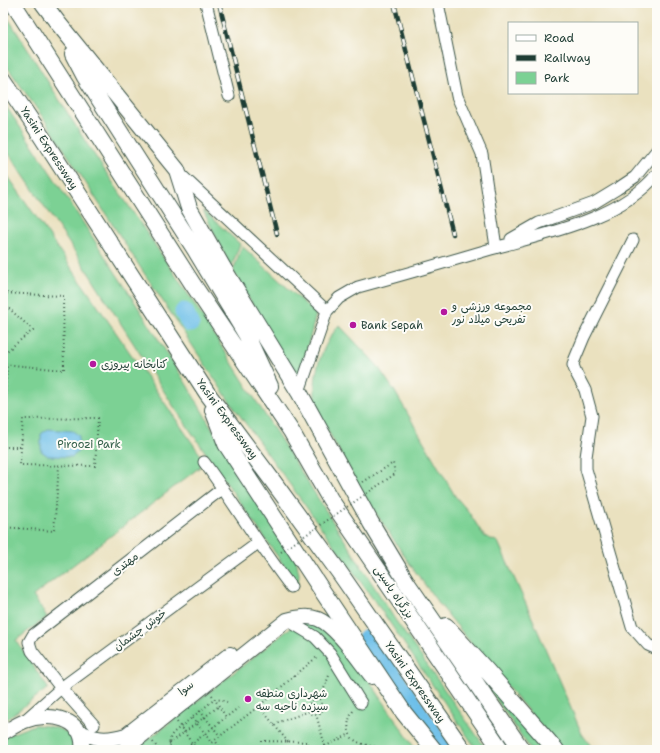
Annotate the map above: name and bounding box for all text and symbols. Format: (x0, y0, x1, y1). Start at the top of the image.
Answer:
legend (508, 22, 638, 94)
text: Road (544, 30, 575, 46)
text: Railway (544, 50, 591, 66)
text: Park (544, 70, 570, 86)
street label: Yasini Expressway (17, 104, 81, 192)
place label: مجموعه ورزشی و تفریحی میلاد نور (451, 299, 532, 327)
marker: مجموعه ورزشی و تفریحی میلاد نور (439, 307, 449, 317)
place label: Bank Sepah (361, 318, 423, 333)
marker: Bank Sepah (348, 320, 358, 330)
place label: کتابخانه پیروزی (101, 357, 168, 372)
marker: کتابخانه پیروزی (88, 359, 98, 369)
street label: Yasini Expressway (193, 376, 261, 462)
park label: Piroozi Park (57, 437, 121, 452)
street label: مهتدی (109, 549, 141, 579)
street label: بزرگراه یاسینی (371, 563, 417, 621)
street label: خوش چشمان (110, 606, 170, 654)
street label: Yasini Expressway (381, 638, 449, 726)
street label: سوا (175, 677, 197, 699)
place label: شهرداری منطقه سیزده ناحیه سه (256, 686, 328, 714)
marker: شهرداری منطقه سیزده ناحیه سه (243, 694, 253, 704)

